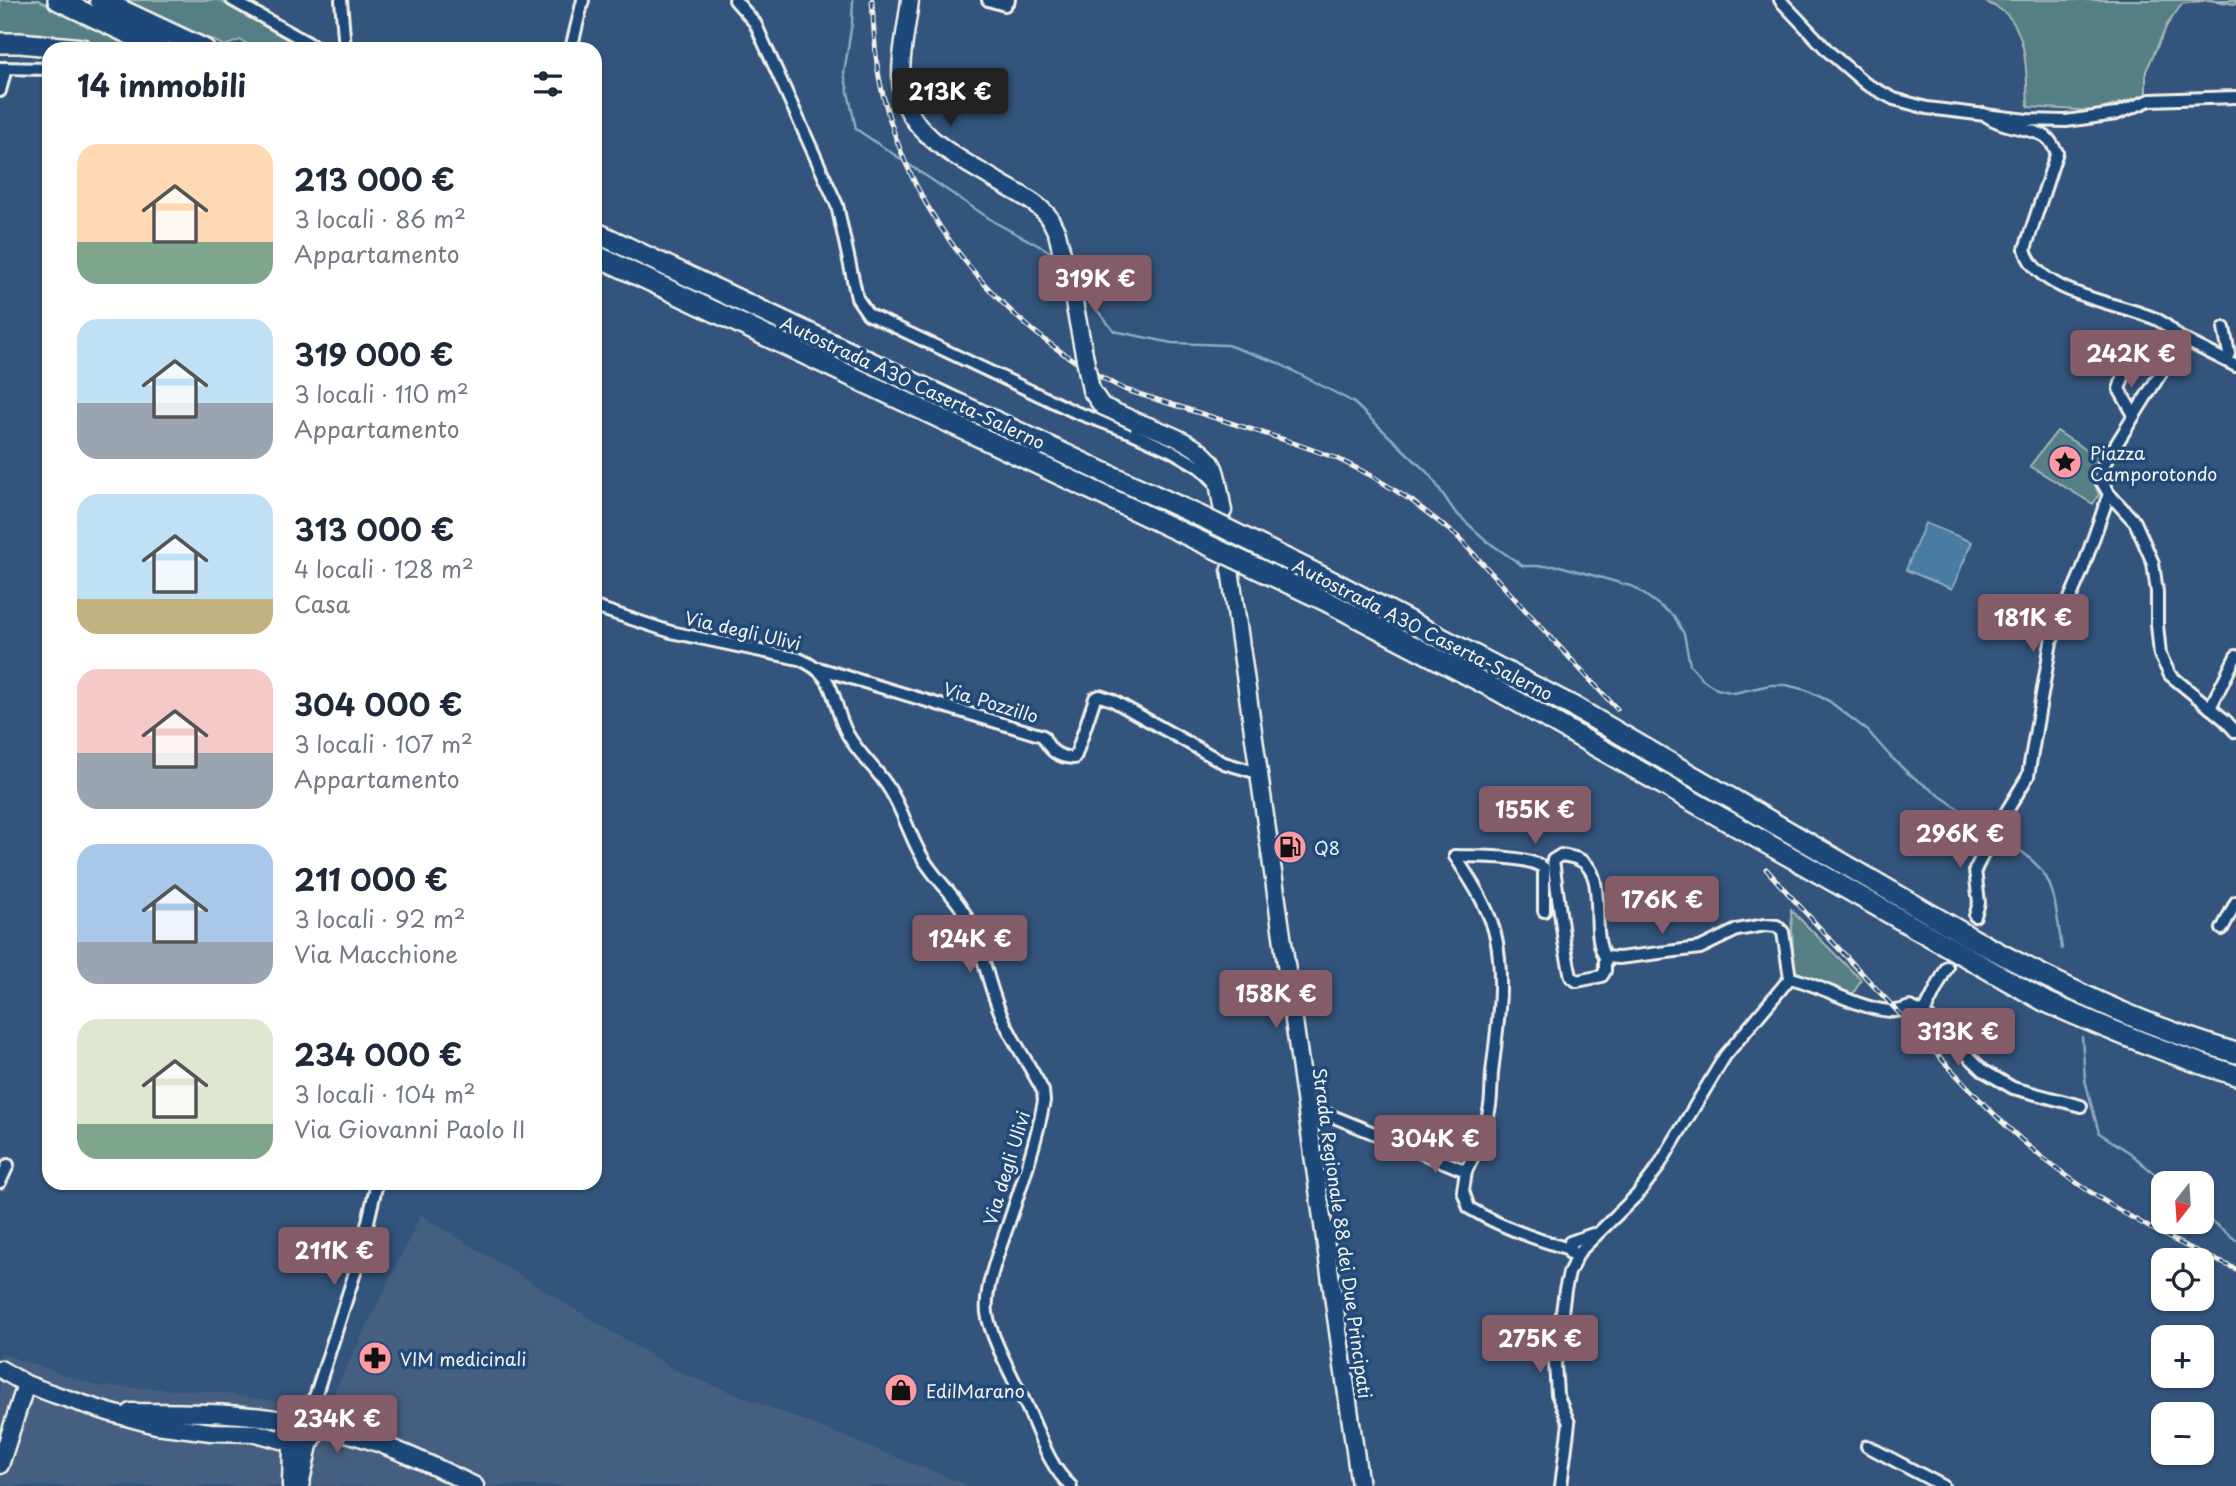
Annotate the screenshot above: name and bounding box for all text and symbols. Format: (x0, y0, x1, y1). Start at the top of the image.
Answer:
text: 14 immobili (77, 62, 246, 107)
icon: filters (529, 65, 567, 103)
pin: 213K € (893, 68, 1007, 128)
text: 213K € (908, 73, 992, 108)
text: 213 000 € (294, 156, 455, 201)
icon: home (133, 172, 217, 256)
text: 3 locali · 86 m² (294, 201, 466, 236)
text: Appartamento (294, 236, 460, 271)
pin: 319K € (1038, 256, 1152, 315)
text: 319K € (1055, 260, 1135, 295)
street label: Autostrada A30 Caserta-Salerno (776, 309, 1050, 455)
pin: 242K € (2074, 330, 2188, 390)
text: 319 000 € (294, 331, 453, 376)
text: 242K € (2086, 335, 2176, 370)
icon: home (133, 347, 217, 431)
text: 3 locali · 110 m² (294, 376, 469, 411)
text: Appartamento (294, 411, 460, 446)
place label: Piazza Camporotondo (2090, 439, 2217, 487)
place icon: Piazza Camporotondo (2046, 443, 2084, 481)
text: 313 000 € (294, 506, 454, 551)
icon: home (133, 522, 217, 606)
text: 4 locali · 128 m² (294, 551, 474, 586)
street label: Autostrada A30 Caserta-Salerno (1288, 551, 1558, 707)
text: Casa (294, 586, 350, 621)
pin: 181K € (1976, 594, 2090, 654)
text: 181K € (1994, 599, 2072, 634)
street label: Via degli Ulivi (682, 604, 804, 656)
street label: Via Pozzillo (940, 675, 1042, 729)
text: 304 000 € (294, 681, 463, 726)
icon: home (133, 697, 217, 781)
text: 3 locali · 107 m² (294, 726, 473, 761)
text: Appartamento (294, 761, 460, 796)
pin: 155K € (1478, 786, 1592, 846)
text: 155K € (1495, 791, 1575, 826)
pin: 296K € (1903, 810, 2017, 870)
text: 296K € (1916, 815, 2004, 850)
fuel station icon: Q8 (1271, 828, 1309, 866)
place label: Q8 (1314, 834, 1340, 861)
text: 211 000 € (294, 856, 448, 901)
icon: home (133, 872, 217, 956)
pin: 176K € (1605, 876, 1719, 936)
text: 176K € (1621, 881, 1703, 916)
text: 3 locali · 92 m² (294, 901, 466, 936)
pin: 124K € (913, 916, 1027, 975)
text: 124K € (928, 920, 1012, 955)
text: Via Macchione (294, 936, 458, 971)
pin: 158K € (1219, 970, 1333, 1030)
text: 158K € (1235, 975, 1317, 1010)
pin: 313K € (1901, 1009, 2015, 1068)
text: 313K € (1917, 1013, 1999, 1048)
text: 234 000 € (294, 1031, 462, 1076)
icon: home (133, 1047, 217, 1131)
street label: Strada Regionale 88 dei Due Principati (1306, 1066, 1380, 1400)
text: 3 locali · 104 m² (294, 1076, 476, 1111)
street label: Via degli Ulivi (976, 1107, 1036, 1229)
text: Via Giovanni Paolo II (294, 1111, 525, 1146)
pin: 304K € (1378, 1116, 1492, 1175)
text: 304K € (1390, 1120, 1480, 1155)
north arrow (2151, 1171, 2214, 1234)
map controls (2151, 1171, 2214, 1465)
pin: 211K € (277, 1228, 391, 1287)
text: 211K € (294, 1232, 374, 1267)
button: locate (2151, 1248, 2214, 1311)
pin: 275K € (1483, 1316, 1597, 1375)
text: 275K € (1498, 1320, 1582, 1355)
button: + (2151, 1325, 2214, 1388)
pharmacy icon: VIM medicinali (356, 1339, 394, 1377)
place label: VIM medicinali (400, 1345, 527, 1372)
shop icon: EdilMarano (882, 1371, 920, 1409)
place label: EdilMarano (926, 1377, 1025, 1404)
pin: 234K € (280, 1396, 394, 1455)
text: 234K € (293, 1400, 381, 1435)
button: − (2151, 1402, 2214, 1465)

